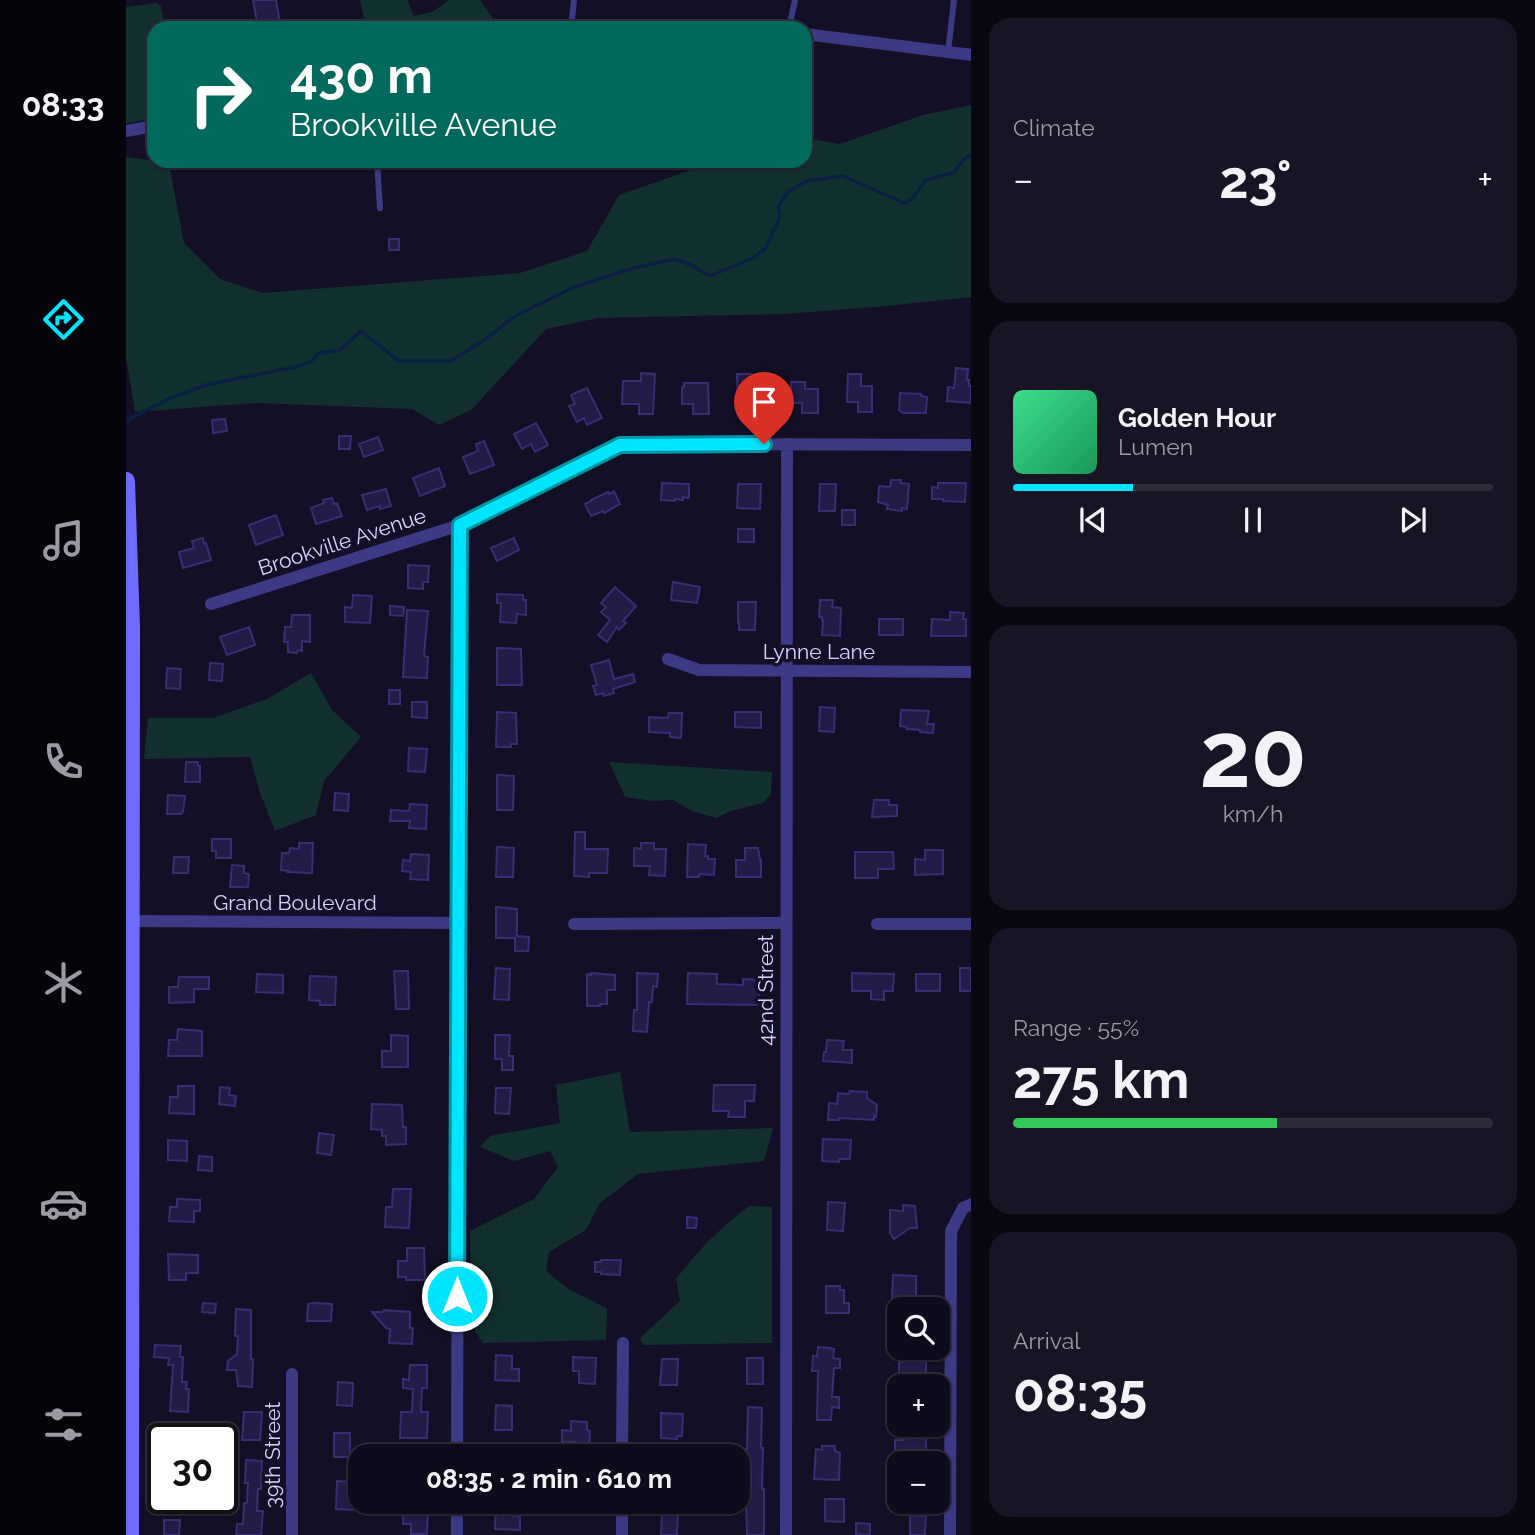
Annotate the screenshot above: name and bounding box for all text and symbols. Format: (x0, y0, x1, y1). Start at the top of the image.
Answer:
text: 430 m (290, 47, 433, 104)
icon: right (175, 49, 266, 140)
text: 08:33 (22, 86, 104, 123)
text: Brookville Avenue (290, 106, 557, 143)
text: Climate (1013, 114, 1095, 141)
text: 23° (1219, 149, 1292, 210)
text: − (1013, 157, 1033, 202)
text: + (1477, 157, 1493, 202)
icon: directions (39, 295, 88, 344)
pin (734, 372, 794, 444)
icon: arrive (745, 383, 783, 421)
text: Golden Hour (1118, 403, 1276, 433)
text: Lumen (1118, 433, 1193, 460)
icon: previous (1074, 501, 1112, 539)
icon: pause (1234, 501, 1272, 539)
icon: next (1394, 501, 1432, 539)
street label: Brookville Avenue (255, 503, 429, 580)
icon: music (39, 516, 88, 565)
street label: Lynne Lane (763, 639, 875, 664)
text: 20 (1199, 701, 1307, 808)
icon: phone (39, 737, 88, 786)
text: km/h (1223, 800, 1283, 827)
street label: Grand Boulevard (213, 890, 377, 915)
street label: 42nd Street (753, 934, 778, 1046)
icon: climate (39, 958, 88, 1007)
text: Range · 55% (1013, 1014, 1139, 1041)
text: 275 km (1013, 1049, 1190, 1110)
icon: car (39, 1179, 88, 1228)
position arrow (420, 1259, 494, 1333)
map controls (887, 1297, 950, 1514)
button: search (887, 1297, 950, 1360)
text: Arrival (1013, 1327, 1080, 1354)
text: 08:35 (1013, 1362, 1147, 1423)
button: + (887, 1374, 950, 1437)
icon: filters (39, 1400, 88, 1449)
street label: 39th Street (260, 1402, 285, 1508)
speed limit sign: 30 (147, 1423, 238, 1514)
button: − (887, 1451, 950, 1514)
text: 08:35 · 2 min · 610 m (426, 1464, 672, 1494)

